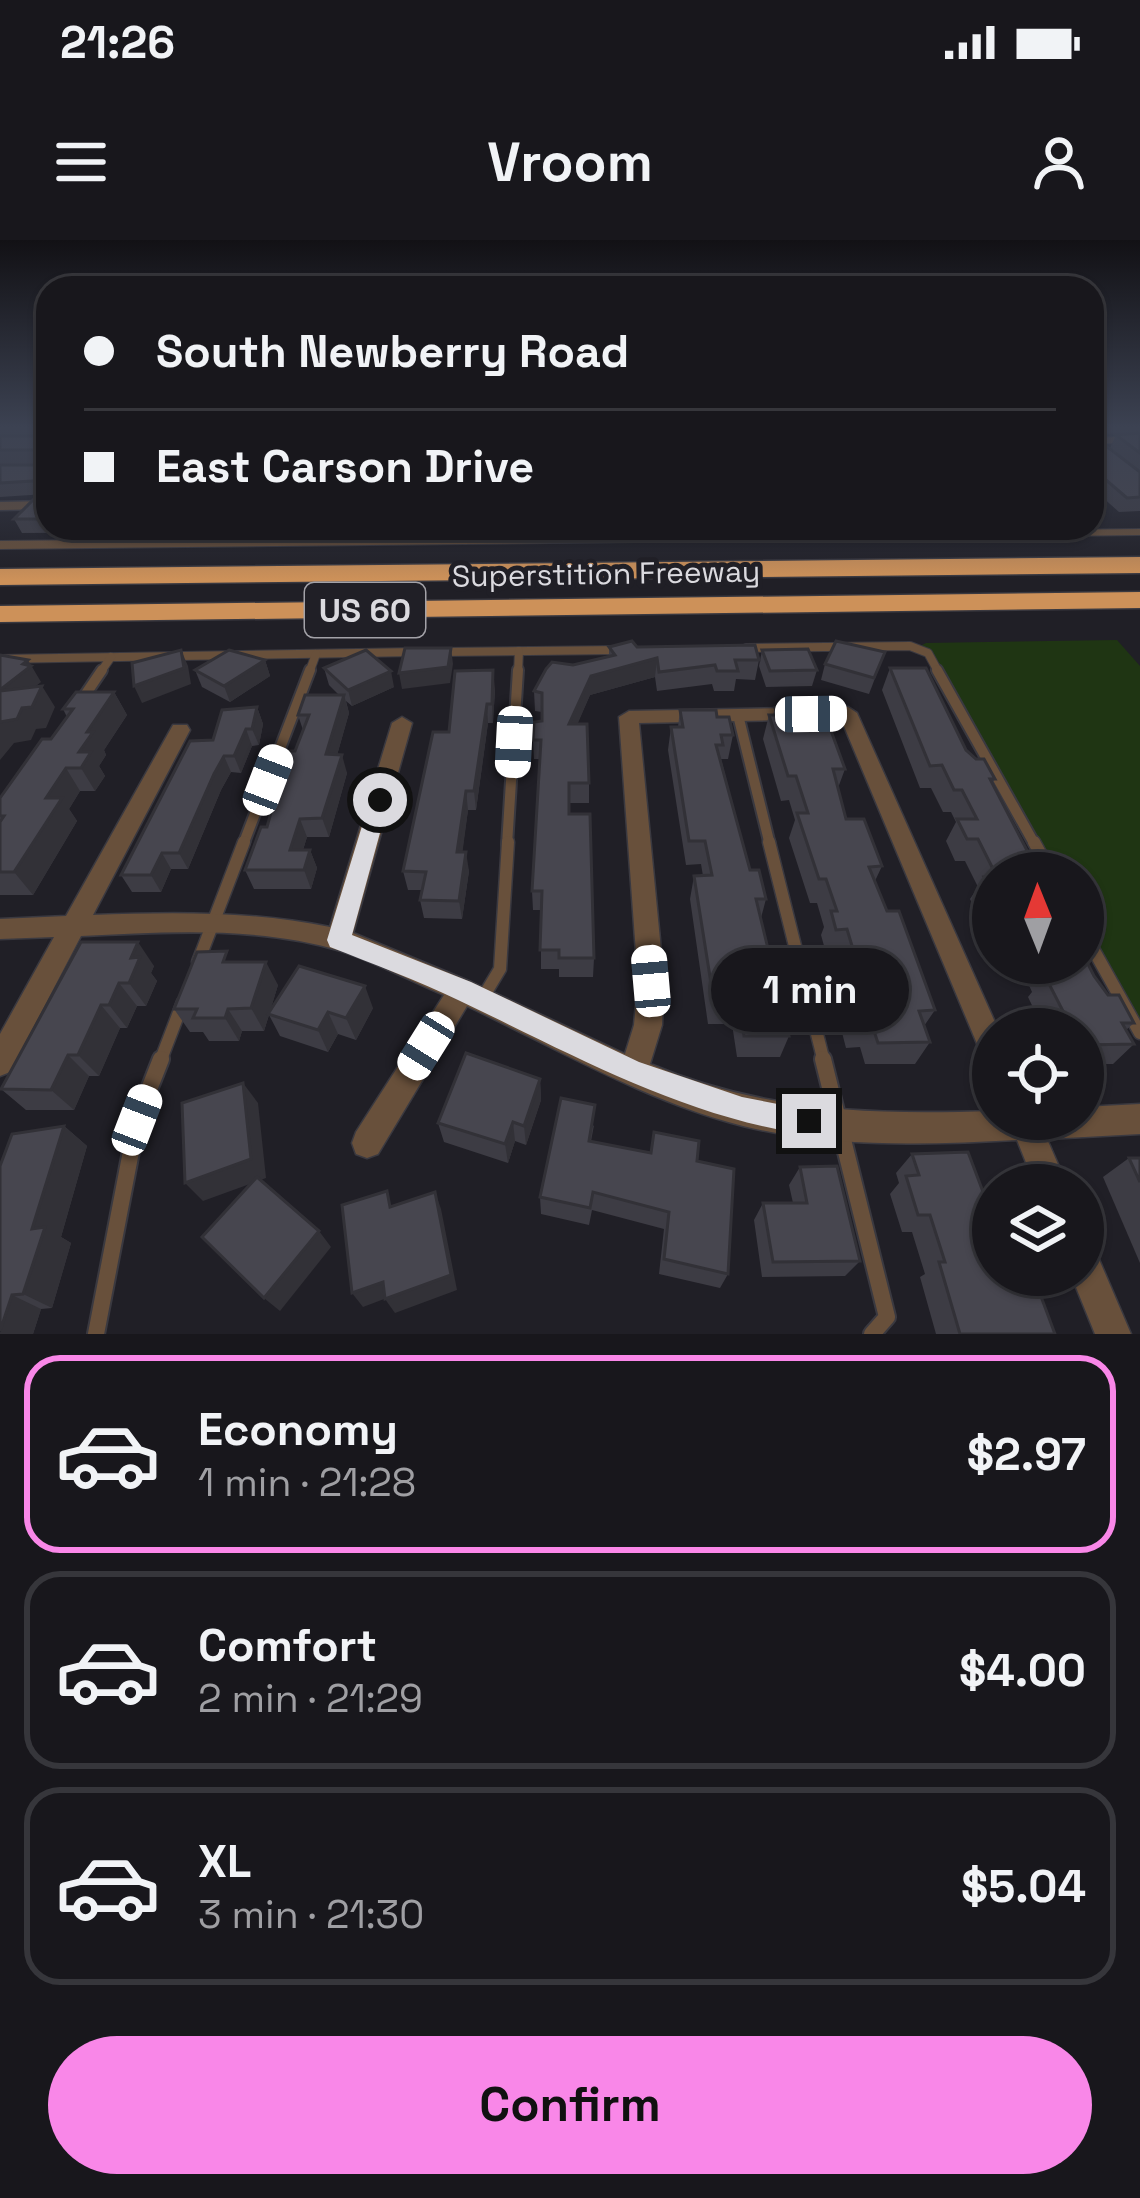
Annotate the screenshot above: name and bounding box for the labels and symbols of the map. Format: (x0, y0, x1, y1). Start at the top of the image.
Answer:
street label: Superstition Freeway (451, 551, 761, 596)
road number: US 60 (305, 583, 425, 637)
car (775, 695, 847, 733)
car (494, 705, 534, 779)
car (238, 740, 298, 820)
route start (353, 773, 407, 827)
north arrow (972, 852, 1104, 984)
car (630, 944, 672, 1018)
callout: 1 min (710, 947, 908, 1031)
car (392, 1006, 460, 1086)
car (107, 1080, 167, 1160)
route end (782, 1094, 836, 1148)

